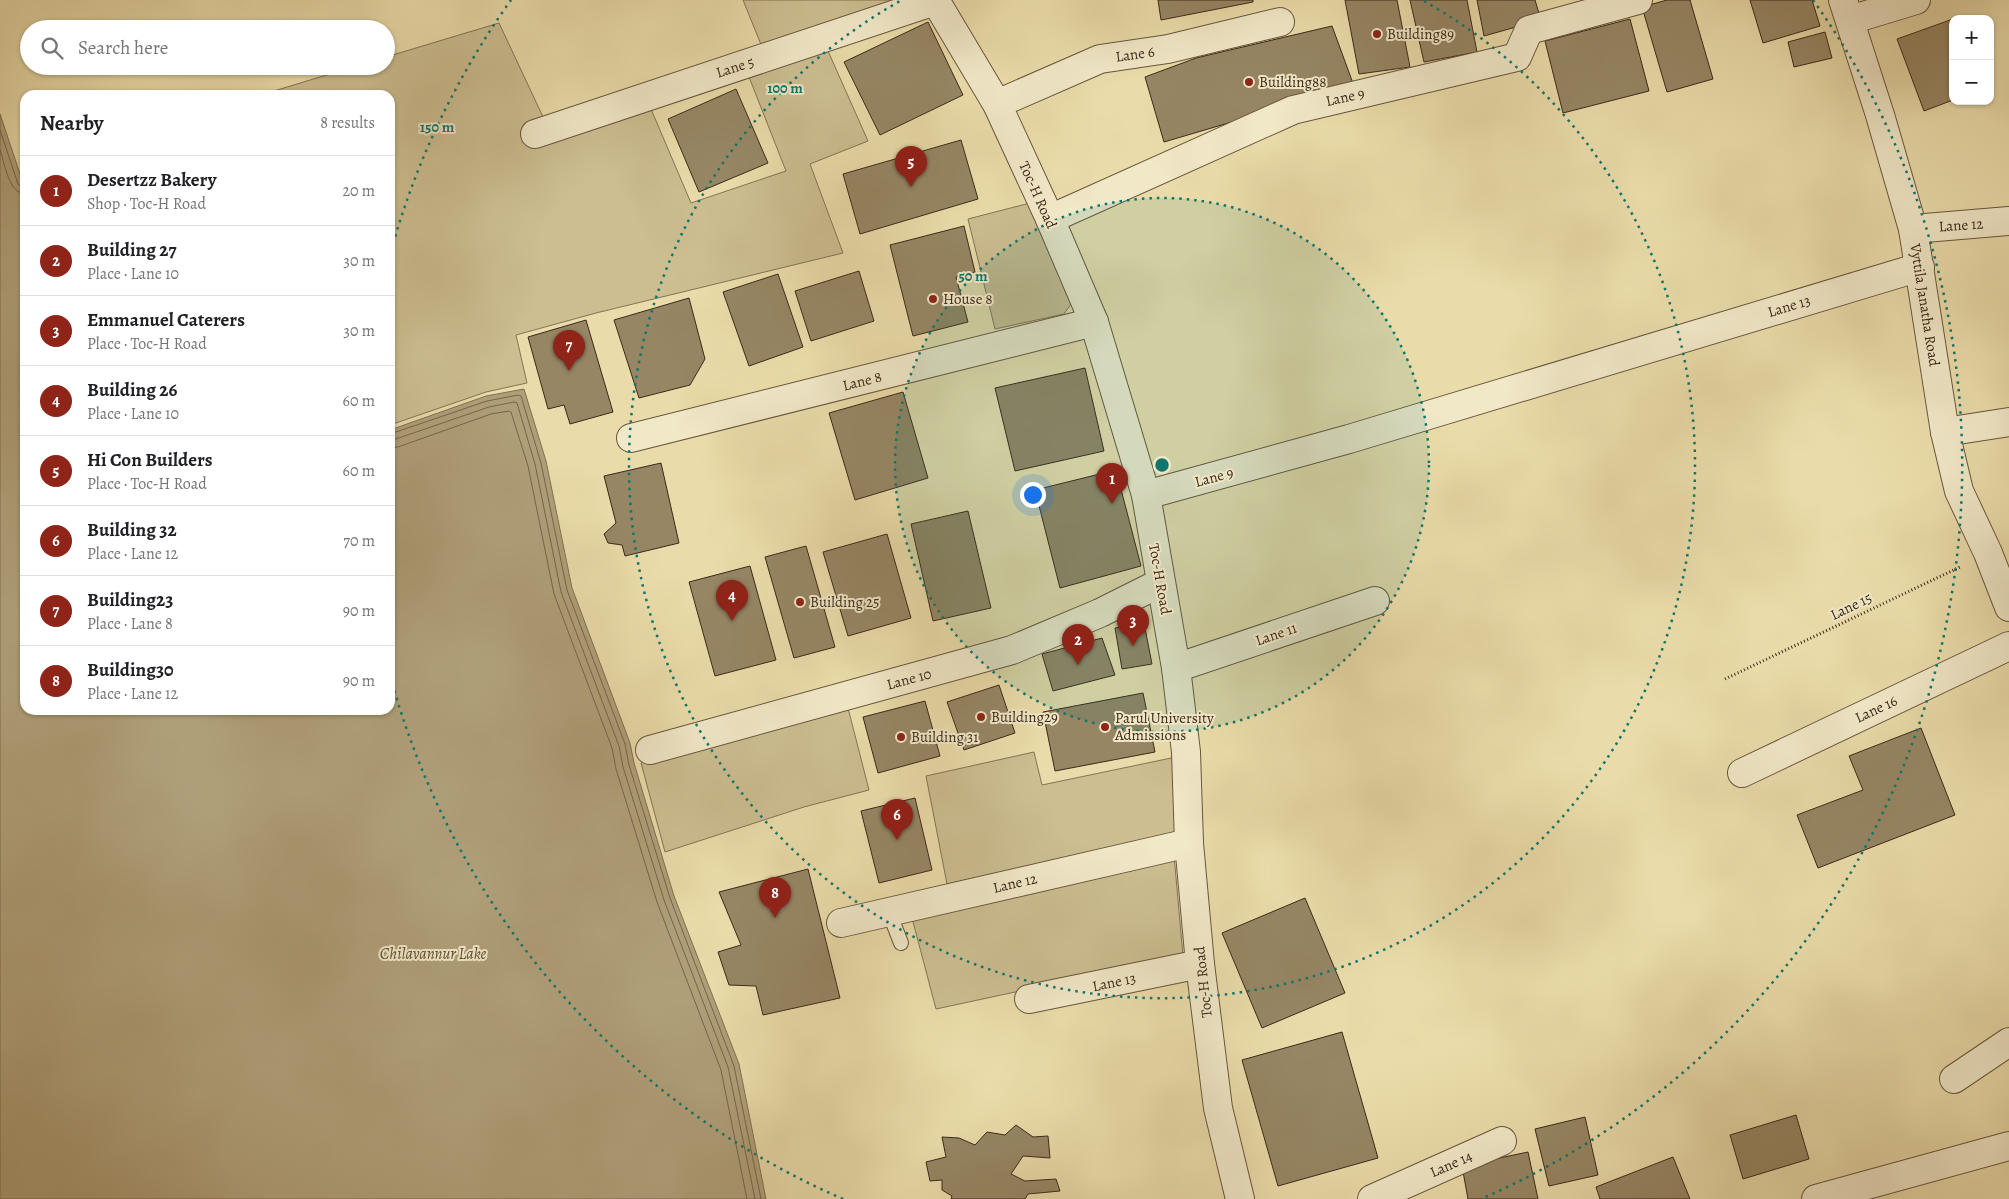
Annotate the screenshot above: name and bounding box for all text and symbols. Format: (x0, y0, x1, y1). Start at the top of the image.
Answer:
map controls (1949, 15, 1994, 105)
button: + (1949, 15, 1994, 60)
search box (20, 20, 395, 75)
place label: Building89 (1387, 24, 1454, 44)
marker: Building89 (1371, 28, 1383, 40)
icon: search (38, 34, 66, 62)
text: Search here (78, 35, 168, 61)
street label: Lane 6 (1114, 41, 1156, 67)
street label: Lane 5 (713, 51, 757, 83)
button: − (1949, 60, 1994, 105)
place label: Building88 (1259, 72, 1327, 92)
marker: Building88 (1243, 76, 1255, 88)
text: 100 m (767, 78, 803, 98)
street label: Lane 9 (1324, 83, 1367, 111)
text: Nearby (40, 109, 103, 137)
text: 8 results (320, 112, 375, 134)
text: 150 m (420, 117, 455, 137)
pin: 5 (895, 146, 927, 187)
street label: Toc-H Road (1014, 158, 1062, 233)
text: Desertzz Bakery (87, 167, 216, 193)
text: 1 (53, 180, 59, 202)
text: 20 m (342, 180, 375, 202)
text: Shop · Toc-H Road (87, 193, 206, 215)
street label: Lane 12 (1938, 213, 1984, 237)
text: Building 27 (87, 237, 177, 263)
street label: Vyttila Janatha Road (1905, 241, 1945, 369)
text: 2 (52, 250, 60, 272)
text: 30 m (343, 250, 375, 272)
text: Place · Lane 10 (87, 263, 179, 285)
text: 50 m (958, 266, 988, 286)
place label: House 8 (943, 289, 993, 309)
street label: Lane 13 (1765, 290, 1813, 322)
marker: House 8 (927, 293, 939, 305)
text: Emmanuel Caterers (87, 307, 245, 333)
text: 3 (53, 320, 59, 342)
text: 30 m (343, 320, 375, 342)
pin: 7 (553, 330, 585, 371)
text: Place · Toc-H Road (87, 333, 207, 355)
street label: Lane 8 (840, 366, 884, 396)
text: Building 26 (87, 377, 177, 403)
text: 4 (52, 390, 60, 412)
text: 60 m (343, 390, 375, 412)
text: Place · Lane 10 (87, 403, 179, 425)
text: Hi Con Builders (87, 447, 213, 473)
centre of rings (1153, 456, 1171, 474)
text: 5 (53, 460, 59, 482)
text: 60 m (343, 460, 375, 482)
street label: Lane 9 (1192, 462, 1236, 492)
pin: 1 (1096, 463, 1128, 504)
text: Place · Toc-H Road (87, 473, 207, 495)
your location (1020, 482, 1046, 508)
text: Building 32 (87, 517, 177, 543)
text: 6 (52, 530, 60, 552)
text: 70 m (343, 530, 375, 552)
street label: Toc-H Road (1144, 542, 1176, 617)
text: Place · Lane 12 (87, 543, 178, 565)
pin: 4 (716, 580, 748, 621)
text: Building23 (87, 587, 173, 613)
street label: Lane 15 (1827, 587, 1875, 625)
place label: Building 25 (810, 592, 880, 612)
marker: Building 25 (794, 596, 806, 608)
text: 7 (53, 600, 59, 622)
text: 90 m (343, 600, 375, 622)
pin: 3 (1117, 605, 1149, 646)
text: Place · Lane 8 (87, 613, 173, 635)
street label: Lane 11 (1253, 618, 1299, 650)
pin: 2 (1062, 624, 1094, 665)
text: Building30 (87, 657, 174, 683)
street label: Lane 10 (884, 663, 934, 695)
text: 8 (52, 670, 60, 692)
text: 90 m (343, 670, 375, 692)
text: Place · Lane 12 (87, 683, 178, 705)
street label: Lane 16 (1852, 690, 1900, 727)
place label: Building29 (991, 707, 1058, 727)
place label: Parul University Admissions (1114, 708, 1214, 745)
marker: Building29 (975, 711, 987, 723)
marker: Parul University Admissions (1099, 721, 1111, 733)
place label: Building 31 (911, 727, 978, 747)
marker: Building 31 (895, 731, 907, 743)
pin: 6 (881, 799, 913, 840)
street label: Lane 12 (991, 868, 1039, 898)
pin: 8 (759, 877, 791, 918)
water label: Chilavannur Lake (380, 943, 487, 965)
street label: Toc-H Road (1189, 944, 1217, 1019)
street label: Lane 13 (1090, 968, 1138, 996)
street label: Lane 14 (1427, 1146, 1476, 1182)

